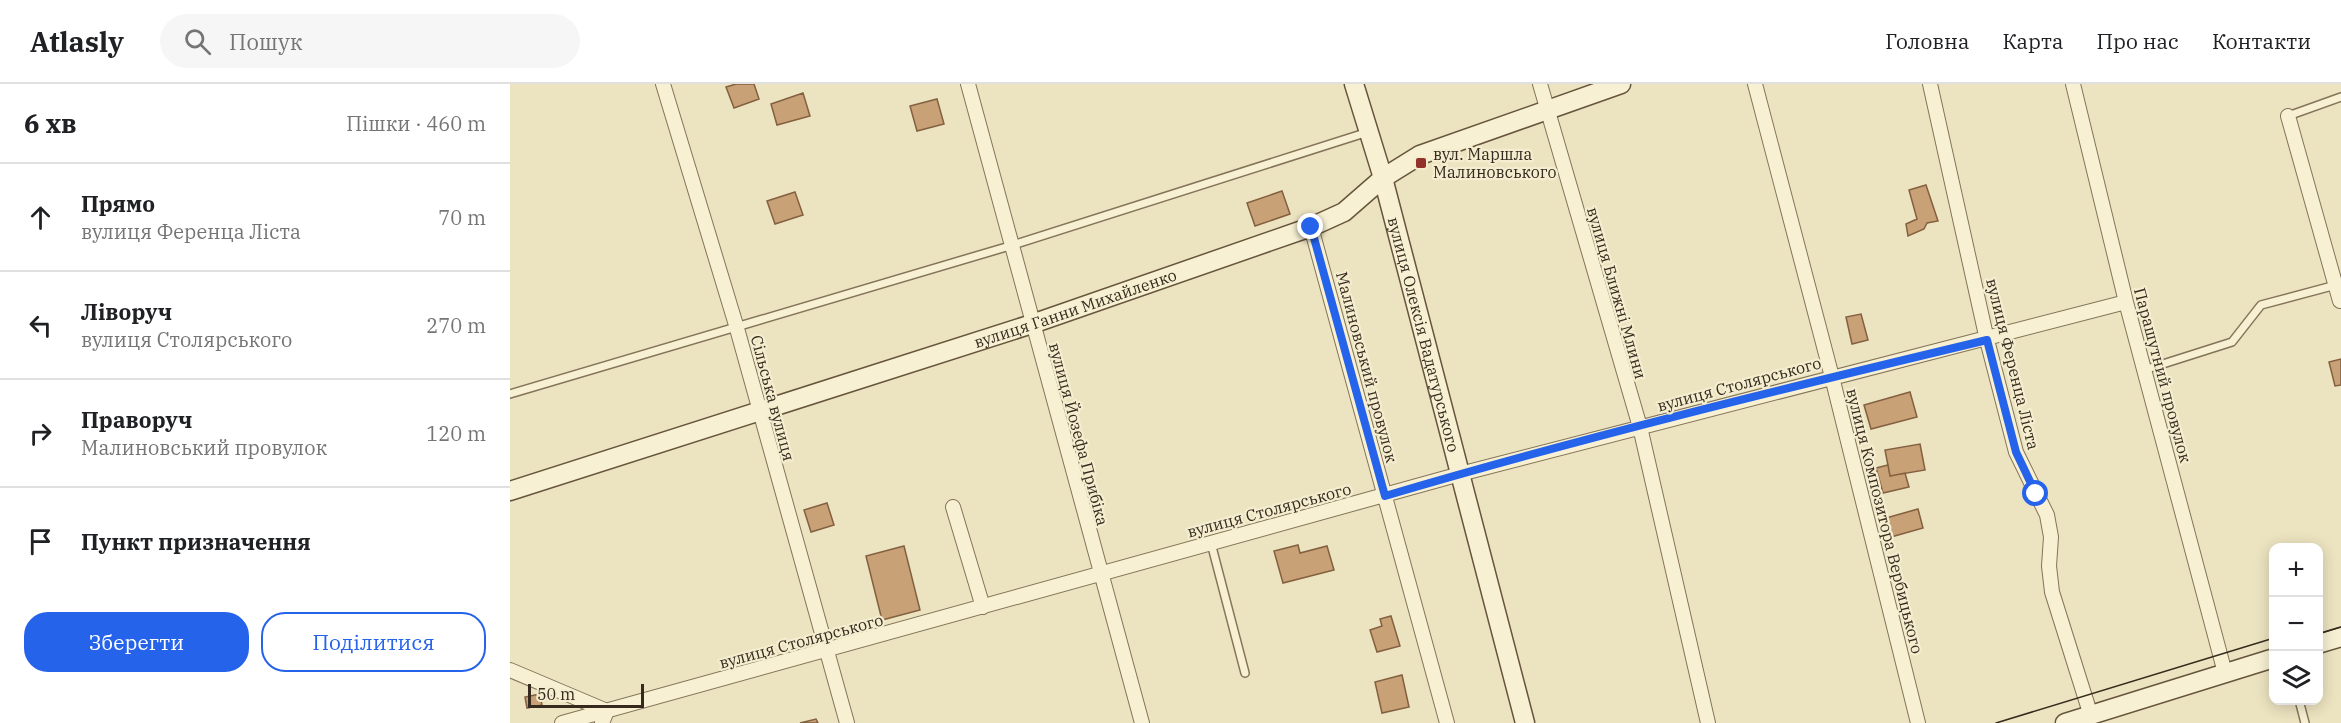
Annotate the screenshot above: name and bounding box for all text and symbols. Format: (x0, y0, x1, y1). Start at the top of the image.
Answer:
search box (160, 14, 580, 68)
text: Atlasly (30, 23, 124, 60)
icon: search (181, 25, 214, 58)
text: Пошук (229, 27, 303, 56)
text: Головна (1885, 27, 1969, 55)
text: Карта (2002, 27, 2063, 55)
text: Про нас (2096, 27, 2179, 55)
text: Контакти (2212, 27, 2311, 55)
text: 6 хв (24, 106, 77, 140)
text: Пішки · 460 m (346, 110, 486, 137)
place label: вул. Маршла Малиновського (1433, 144, 1557, 182)
marker: вул. Маршла Малиновського (1414, 156, 1428, 170)
text: Прямо (81, 189, 155, 218)
icon: ahead (24, 201, 57, 234)
text: 70 m (438, 204, 486, 231)
street label: вулиця Ближні Млини (1583, 205, 1651, 381)
route end (1297, 213, 1323, 239)
street label: вулиця Олексія Вадатурського (1384, 215, 1464, 454)
text: вулиця Ференца Ліста (81, 218, 301, 245)
street label: вулиця Ганни Михайленко (971, 265, 1179, 352)
street label: Малиновський провулок (1332, 269, 1402, 465)
street label: вулиця Ференца Ліста (1982, 276, 2044, 452)
street label: Парашутний провулок (2130, 285, 2196, 465)
text: Ліворуч (81, 297, 172, 326)
icon: left (24, 309, 57, 342)
text: 270 m (426, 312, 486, 339)
text: вулиця Столярського (81, 326, 292, 353)
street label: Сільська вулиця (747, 333, 799, 463)
street label: вулиця Йозефа Прибіка (1045, 340, 1113, 528)
street label: вулиця Столярського (1655, 352, 1823, 416)
street label: вулиця Композитора Вербицького (1842, 386, 1928, 656)
text: Праворуч (81, 405, 192, 434)
icon: right (24, 417, 57, 450)
text: 120 m (426, 420, 486, 447)
text: Малиновський провулок (81, 434, 327, 461)
street label: вулиця Столярського (1185, 478, 1353, 542)
route start (2022, 480, 2048, 506)
icon: arrive (24, 525, 57, 558)
text: Пункт призначення (81, 527, 311, 556)
map controls (2269, 543, 2323, 705)
button: + (2269, 543, 2323, 597)
button: − (2269, 597, 2323, 651)
street label: вулиця Столярського (717, 609, 885, 673)
button: Зберегти (24, 612, 249, 672)
button: Поділитися (261, 612, 486, 672)
button: layers (2269, 651, 2323, 705)
scale bar (528, 681, 644, 708)
text: 50 m (537, 684, 575, 704)

